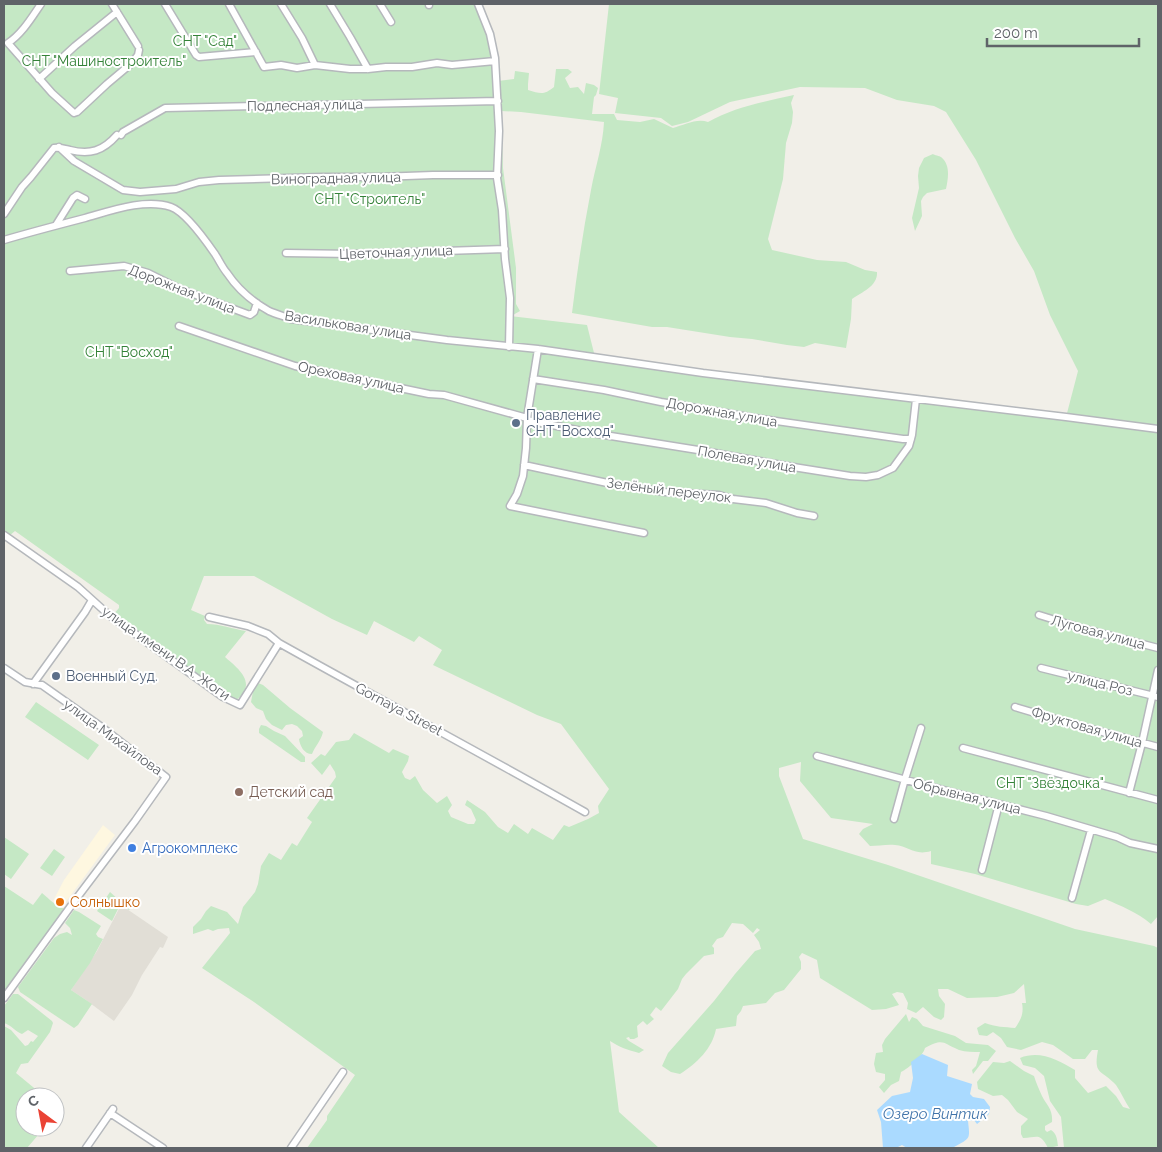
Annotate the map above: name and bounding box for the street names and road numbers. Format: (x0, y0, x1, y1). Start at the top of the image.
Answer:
street label: Подлесная улица (247, 96, 363, 114)
street label: Виноградная улица (271, 169, 401, 187)
street label: Цветочная улица (339, 242, 453, 262)
street label: Дорожная улица (127, 261, 237, 317)
street label: Васильковая улица (283, 307, 413, 343)
street label: Ореховая улица (297, 358, 405, 396)
street label: Дорожная улица (665, 394, 779, 430)
street label: Полевая улица (697, 442, 797, 476)
street label: Зелёный переулок (606, 474, 732, 506)
street label: улица имени В.А. Жоги (99, 603, 233, 703)
street label: Луговая улица (1049, 612, 1147, 652)
street label: улица Роз (1066, 667, 1134, 699)
street label: Gornaya Street (353, 679, 446, 739)
street label: улица Михайлова (61, 696, 165, 778)
street label: Фруктовая улица (1030, 703, 1144, 751)
street label: Обрывная улица (911, 775, 1023, 817)

